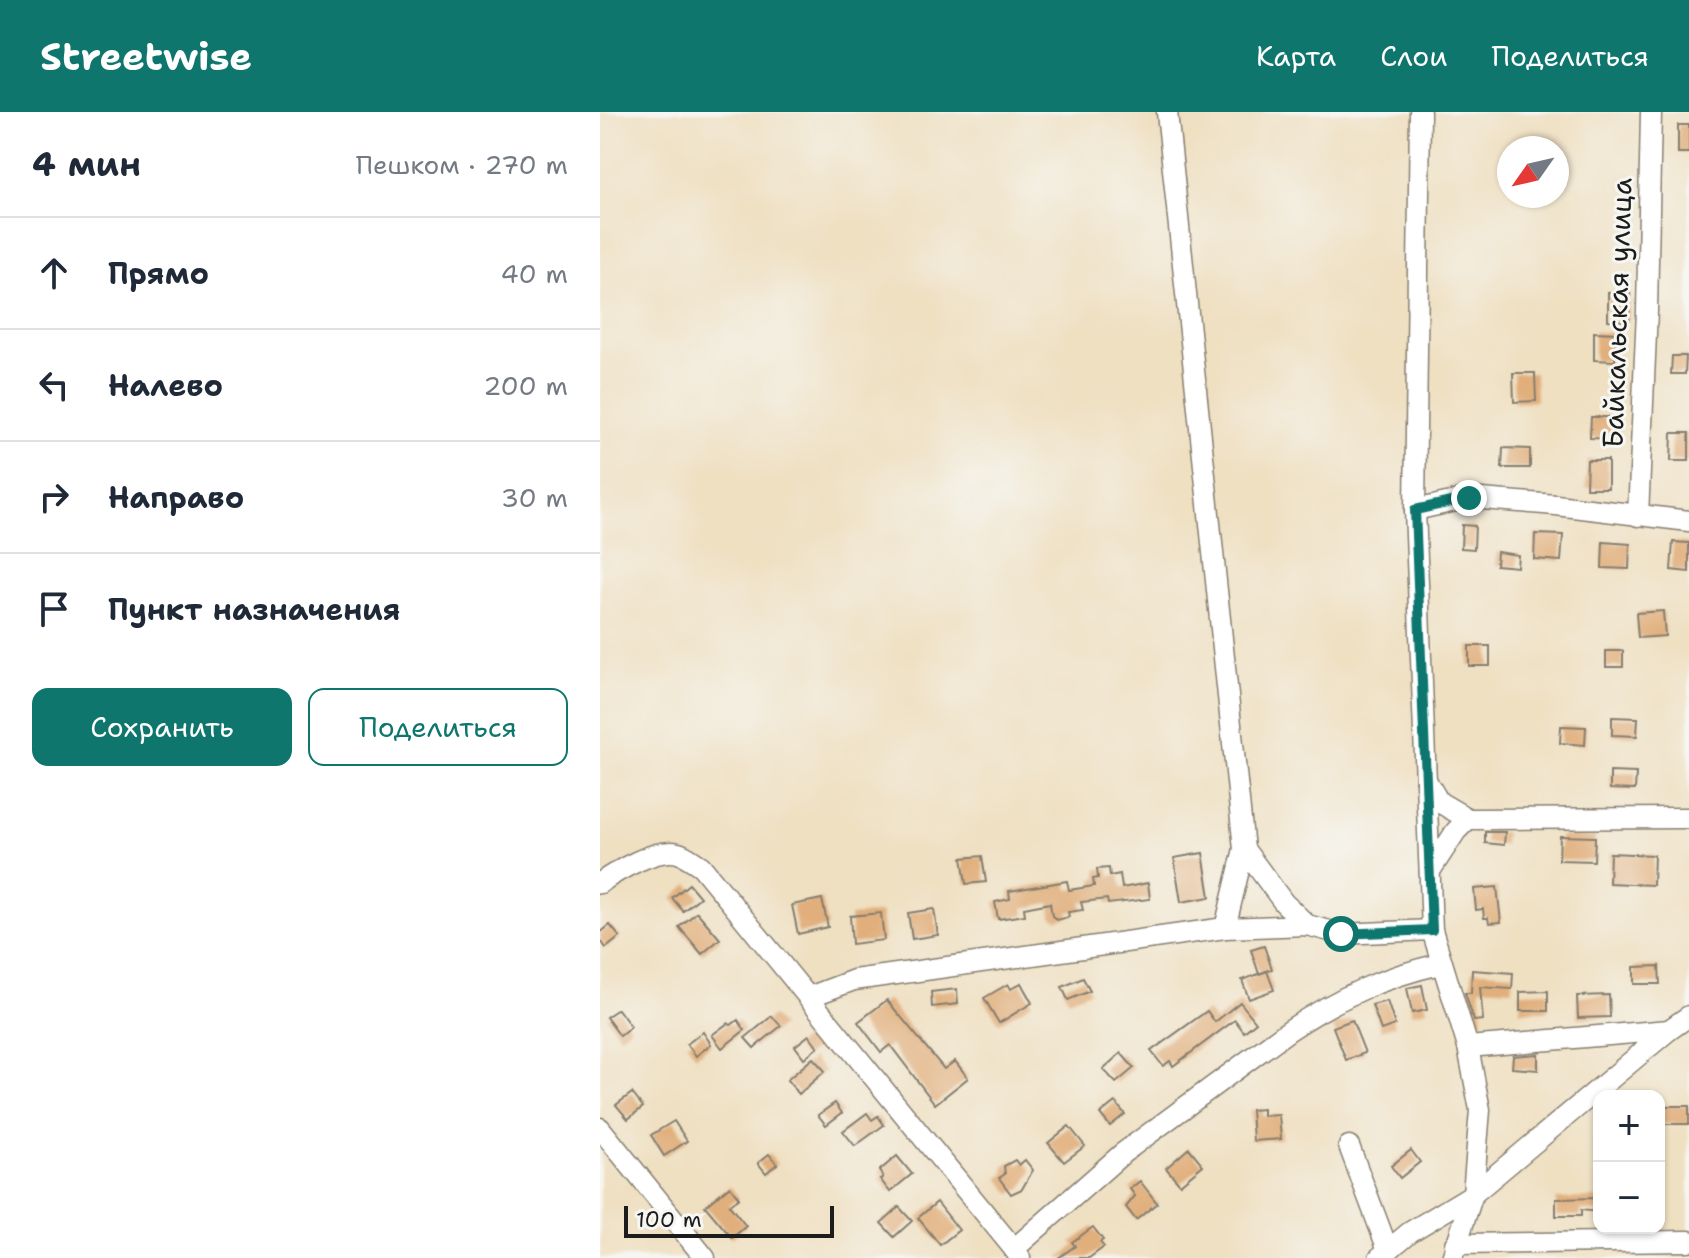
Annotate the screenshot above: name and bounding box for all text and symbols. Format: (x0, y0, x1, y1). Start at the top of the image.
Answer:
text: Streetwise (40, 31, 252, 82)
text: Карта (1256, 37, 1336, 75)
text: Слои (1380, 37, 1447, 75)
text: Поделиться (1491, 37, 1649, 75)
north arrow (1497, 136, 1569, 208)
text: 4 мин (32, 141, 141, 187)
text: Пешком · 270 m (356, 147, 568, 182)
street label: Байкальская улица (1593, 177, 1641, 449)
icon: ahead (32, 251, 76, 295)
text: Прямо (108, 253, 209, 294)
text: 40 m (501, 256, 568, 291)
icon: left (32, 363, 76, 407)
text: Налево (108, 365, 223, 406)
text: 200 m (483, 368, 568, 403)
icon: right (32, 475, 76, 519)
text: Направо (108, 477, 244, 518)
text: 30 m (501, 480, 568, 515)
route end (1451, 480, 1487, 516)
icon: arrive (32, 587, 76, 631)
text: Пункт назначения (108, 589, 400, 630)
button: Сохранить (32, 688, 292, 766)
button: Поделиться (308, 688, 568, 766)
route start (1323, 916, 1359, 952)
map controls (1593, 1090, 1665, 1234)
button: + (1593, 1090, 1665, 1162)
button: − (1593, 1162, 1665, 1234)
scale bar (624, 1202, 834, 1238)
text: 100 m (636, 1205, 702, 1234)

